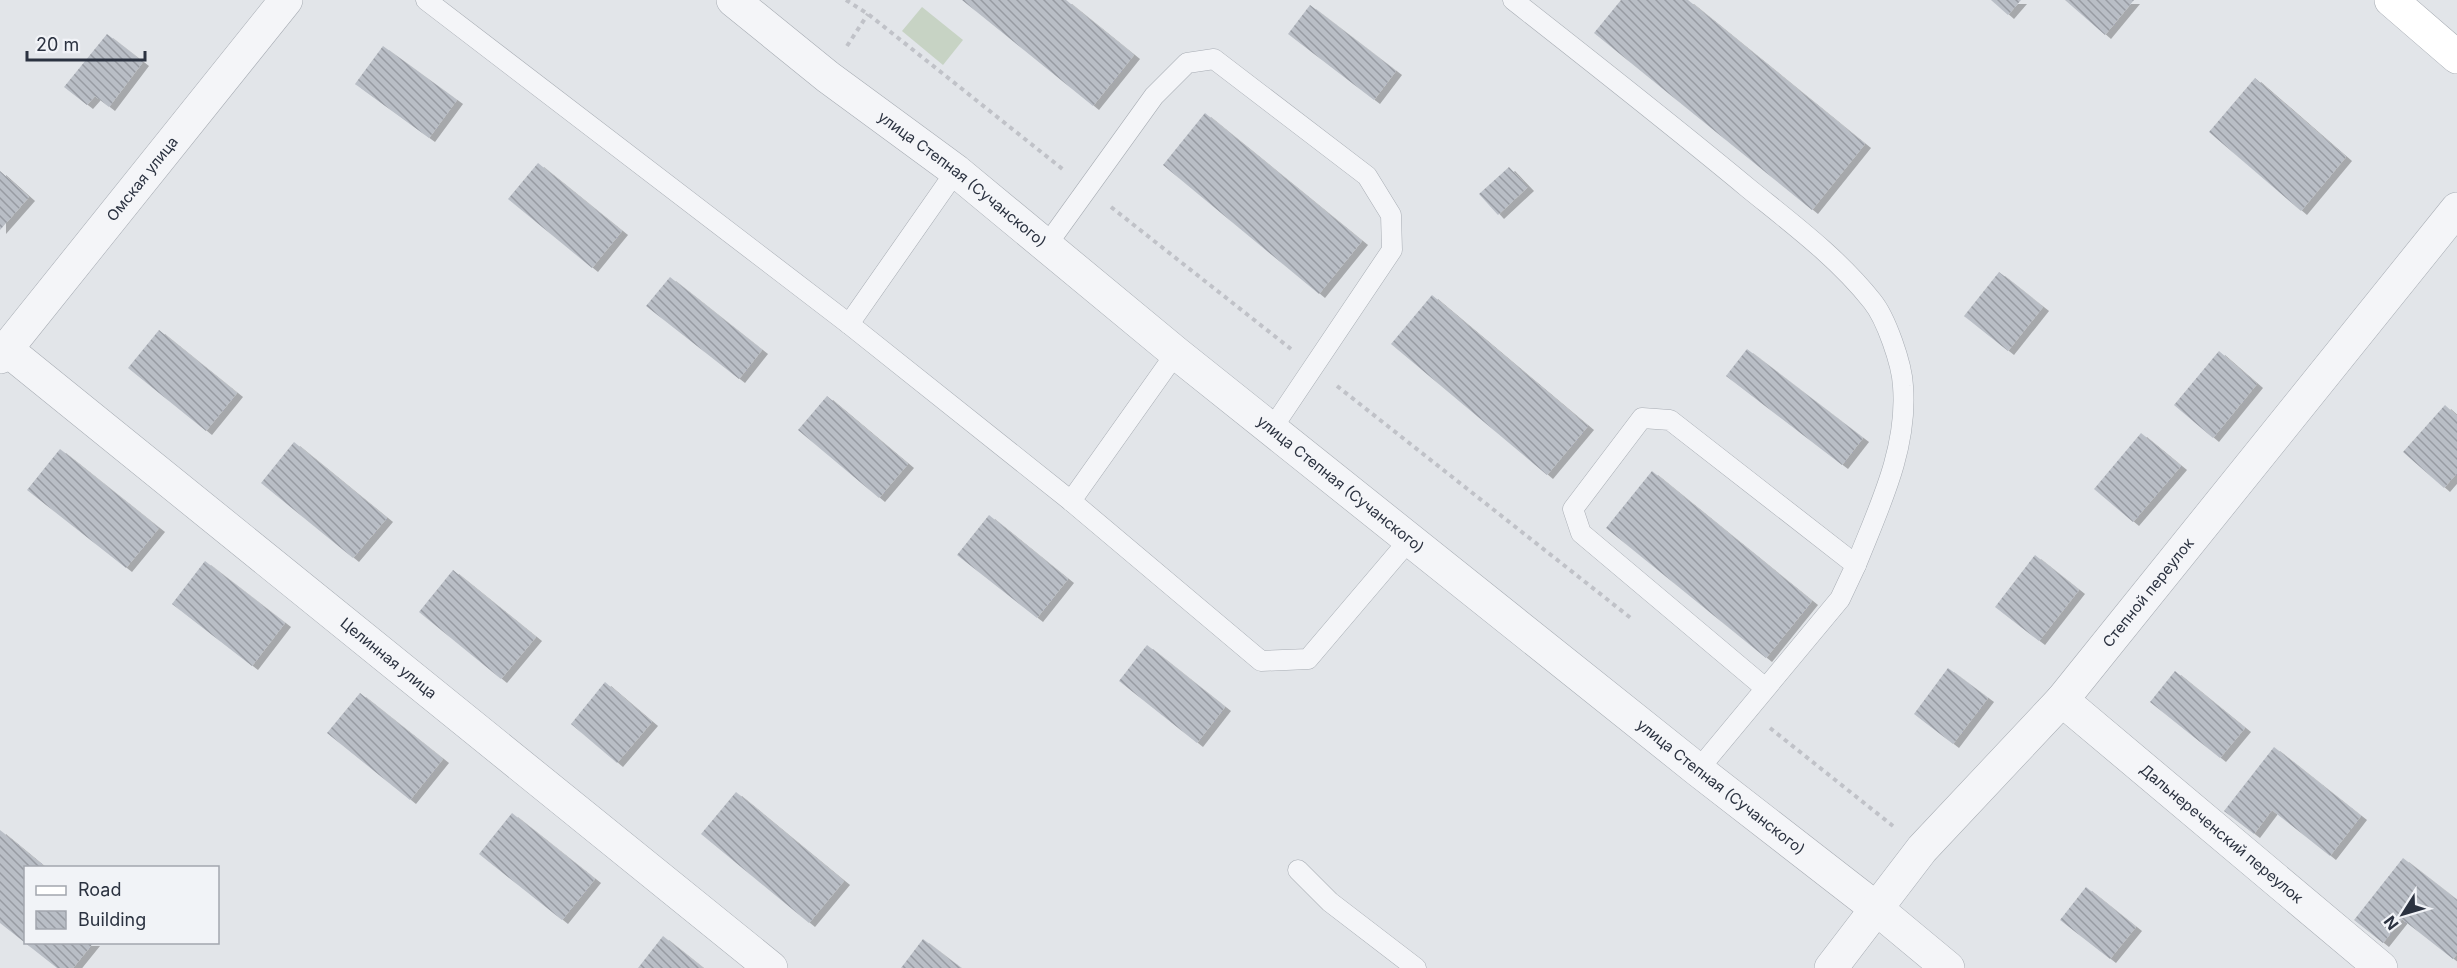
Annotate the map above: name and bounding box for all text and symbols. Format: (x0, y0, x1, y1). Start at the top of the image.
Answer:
scale bar (27, 24, 146, 62)
text: 20 m (36, 34, 79, 55)
street label: улица Степная (Сучанского) (874, 107, 1050, 251)
street label: Омская улица (102, 132, 182, 225)
street label: улица Степная (Сучанского) (1253, 411, 1428, 557)
street label: Степной переулок (2098, 534, 2198, 651)
street label: Целинная улица (337, 613, 441, 703)
street label: улица Степная (Сучанского) (1633, 715, 1809, 858)
street label: Дальнереченский переулок (2136, 759, 2307, 907)
legend (24, 866, 219, 944)
text: Road (78, 879, 121, 900)
north arrow (2373, 884, 2433, 944)
text: Building (78, 909, 146, 930)
text: N (2379, 912, 2403, 934)

